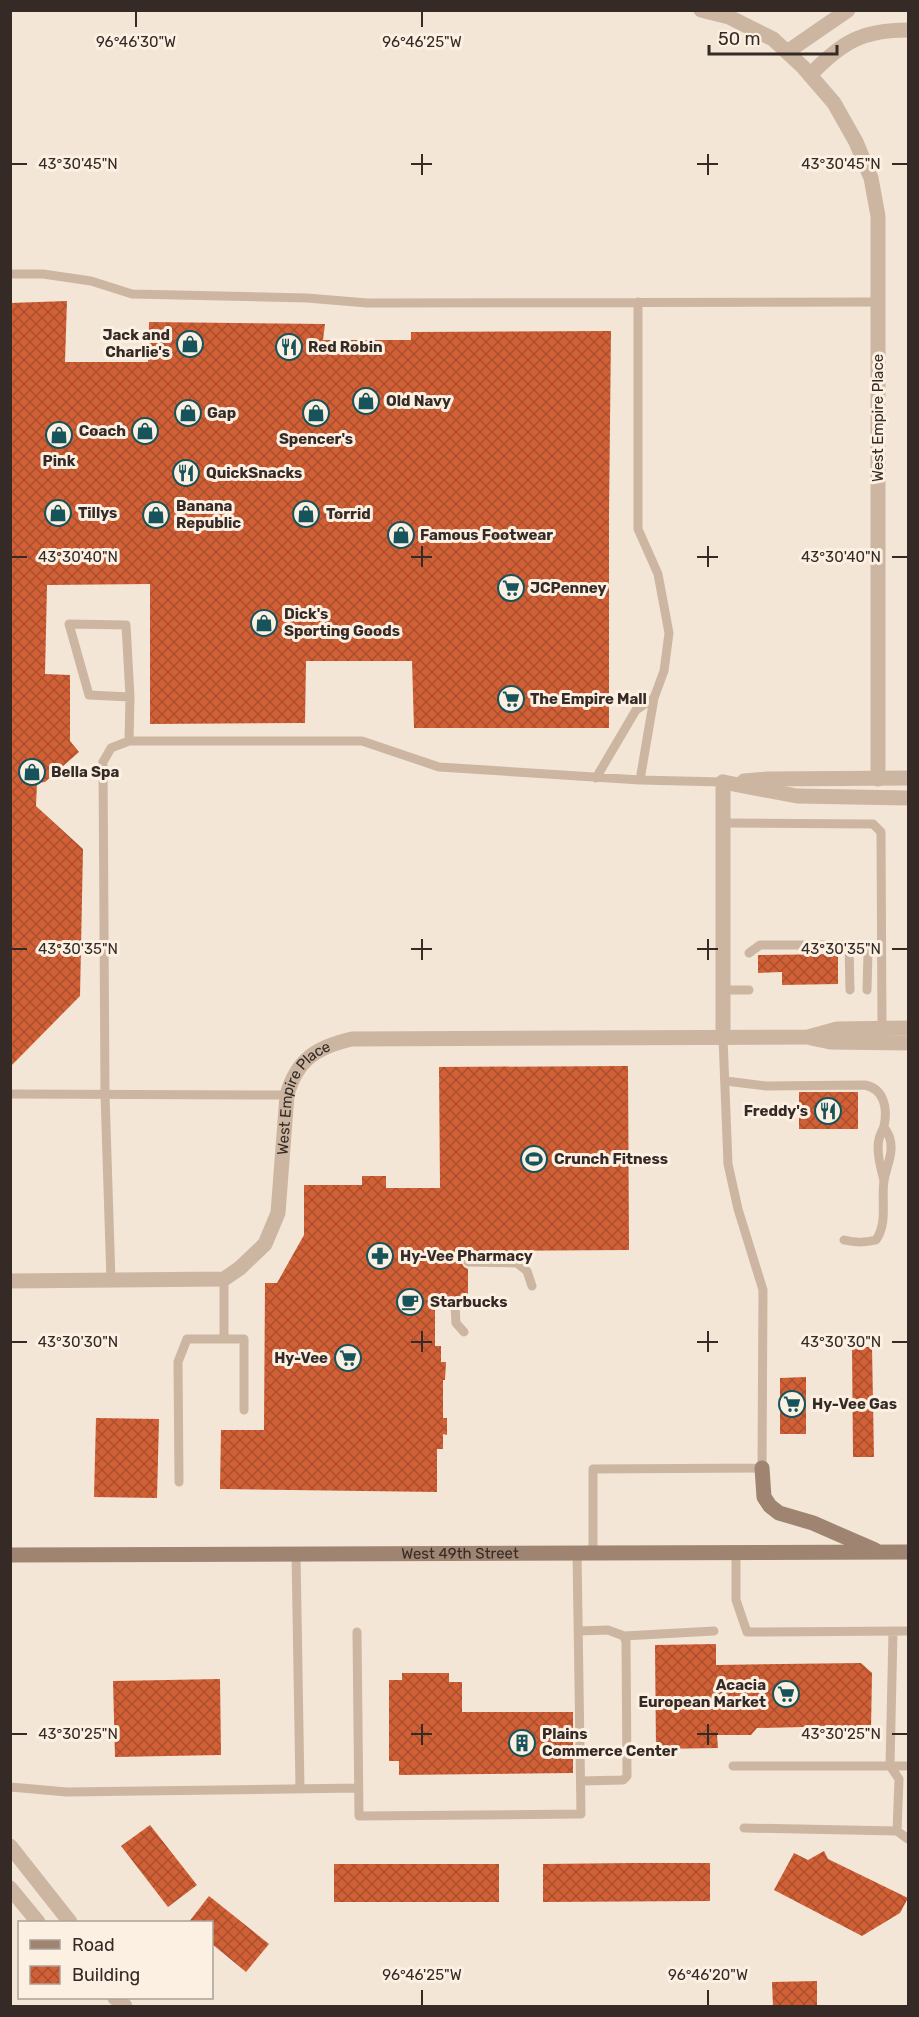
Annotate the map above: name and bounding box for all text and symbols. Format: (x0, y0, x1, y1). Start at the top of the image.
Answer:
scale bar (709, 18, 836, 56)
text: 50 m (718, 28, 761, 50)
text: 96°46'30"W (96, 33, 176, 51)
text: 96°46'25"W (382, 33, 462, 51)
text: 43°30'45"N (38, 155, 118, 173)
text: 43°30'45"N (801, 155, 881, 173)
place label: Jack and Charlie's (102, 326, 170, 361)
shop icon: Jack and Charlie's (175, 329, 205, 359)
restaurant icon: Red Robin (274, 332, 304, 362)
place label: Red Robin (308, 338, 383, 356)
street label: West Empire Place (869, 354, 887, 482)
shop icon: Old Navy (351, 386, 381, 416)
place label: Old Navy (386, 392, 451, 410)
shop icon: Gap (173, 398, 203, 428)
shop icon: Spencer's (301, 398, 331, 428)
place label: Gap (207, 404, 236, 422)
shop icon: Coach (130, 416, 160, 446)
shop icon: Pink (44, 420, 74, 450)
place label: Coach (79, 422, 126, 440)
place label: Spencer's (279, 430, 353, 448)
place label: Pink (43, 452, 76, 470)
restaurant icon: QuickSnacks (171, 458, 201, 488)
place label: QuickSnacks (206, 464, 302, 482)
place label: Banana Republic (176, 497, 241, 532)
shop icon: Tillys (43, 498, 73, 528)
shop icon: Torrid (291, 499, 321, 529)
shop icon: Banana Republic (141, 500, 171, 530)
place label: Tillys (78, 504, 117, 522)
place label: Torrid (326, 505, 371, 523)
shop icon: Famous Footwear (386, 520, 416, 550)
place label: Famous Footwear (420, 526, 553, 544)
text: 43°30'40"N (38, 548, 118, 566)
text: 43°30'40"N (801, 548, 881, 566)
supermarket icon: JCPenney (496, 573, 526, 603)
place label: JCPenney (530, 579, 606, 597)
place label: Dick's Sporting Goods (284, 605, 400, 640)
shop icon: Dick's Sporting Goods (249, 608, 279, 638)
supermarket icon: The Empire Mall (496, 684, 526, 714)
place label: The Empire Mall (530, 690, 647, 708)
shop icon: Bella Spa (17, 757, 47, 787)
place label: Bella Spa (51, 763, 120, 781)
text: 43°30'35"N (38, 940, 118, 958)
text: 43°30'35"N (801, 940, 881, 958)
street label: West Empire Place (273, 1037, 333, 1156)
restaurant icon: Freddy's (813, 1096, 843, 1126)
place label: Freddy's (744, 1102, 808, 1120)
sports icon: Crunch Fitness (519, 1144, 549, 1174)
place label: Crunch Fitness (554, 1150, 668, 1168)
pharmacy icon: Hy-Vee Pharmacy (365, 1241, 395, 1271)
place label: Hy-Vee Pharmacy (400, 1247, 533, 1265)
cafe icon: Starbucks (395, 1287, 425, 1317)
place label: Starbucks (430, 1293, 507, 1311)
text: 43°30'30"N (38, 1333, 118, 1351)
text: 43°30'30"N (801, 1333, 881, 1351)
supermarket icon: Hy-Vee (333, 1343, 363, 1373)
place label: Hy-Vee (274, 1349, 328, 1367)
supermarket icon: Hy-Vee Gas (777, 1389, 807, 1419)
place label: Hy-Vee Gas (812, 1395, 897, 1413)
street label: West 49th Street (401, 1544, 519, 1563)
place label: Acacia European Market (638, 1676, 766, 1711)
supermarket icon: Acacia European Market (771, 1679, 801, 1709)
text: 43°30'25"N (38, 1725, 118, 1743)
place label: Plains Commerce Center (542, 1725, 678, 1760)
text: 43°30'25"N (801, 1725, 881, 1743)
building icon: Plains Commerce Center (507, 1728, 537, 1758)
legend (18, 1921, 213, 1999)
text: Road (72, 1934, 115, 1956)
text: Building (72, 1964, 140, 1986)
text: 96°46'25"W (382, 1966, 462, 1984)
text: 96°46'20"W (668, 1966, 748, 1984)

